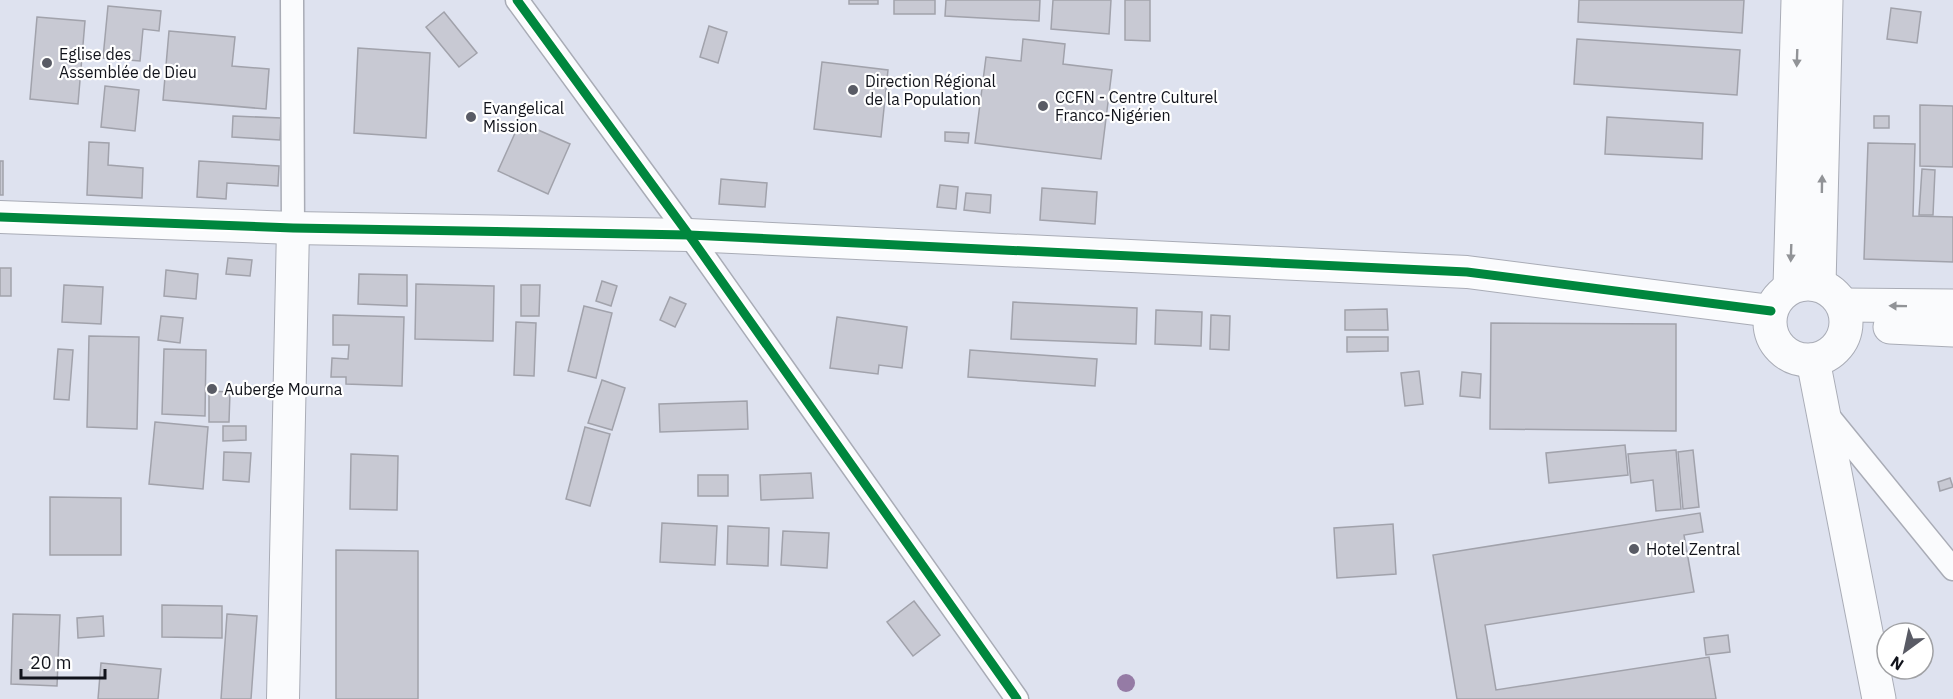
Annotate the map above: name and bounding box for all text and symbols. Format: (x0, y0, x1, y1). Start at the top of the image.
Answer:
place label: Eglise des Assemblée de Dieu (59, 44, 197, 82)
one-way arrow (1792, 49, 1801, 68)
marker: Eglise des Assemblée de Dieu (40, 56, 54, 70)
place label: Direction Régional de la Population (865, 71, 996, 109)
marker: Direction Régional de la Population (846, 83, 860, 97)
place label: CCFN - Centre Culturel Franco-Nigérien (1055, 87, 1218, 125)
place label: Evangelical Mission (483, 98, 564, 136)
marker: CCFN - Centre Culturel Franco-Nigérien (1036, 99, 1050, 113)
marker: Evangelical Mission (464, 110, 478, 124)
one-way arrow (1817, 175, 1826, 194)
one-way arrow (1787, 244, 1796, 263)
one-way arrow (1888, 301, 1907, 311)
place label: Auberge Mourna (224, 379, 343, 399)
marker: Auberge Mourna (205, 382, 219, 396)
place label: Hotel Zentral (1646, 539, 1740, 559)
marker: Hotel Zentral (1627, 542, 1641, 556)
north arrow (1875, 621, 1935, 681)
scale bar (21, 642, 105, 680)
text: 20 m (30, 651, 72, 674)
text: N (1887, 652, 1907, 675)

